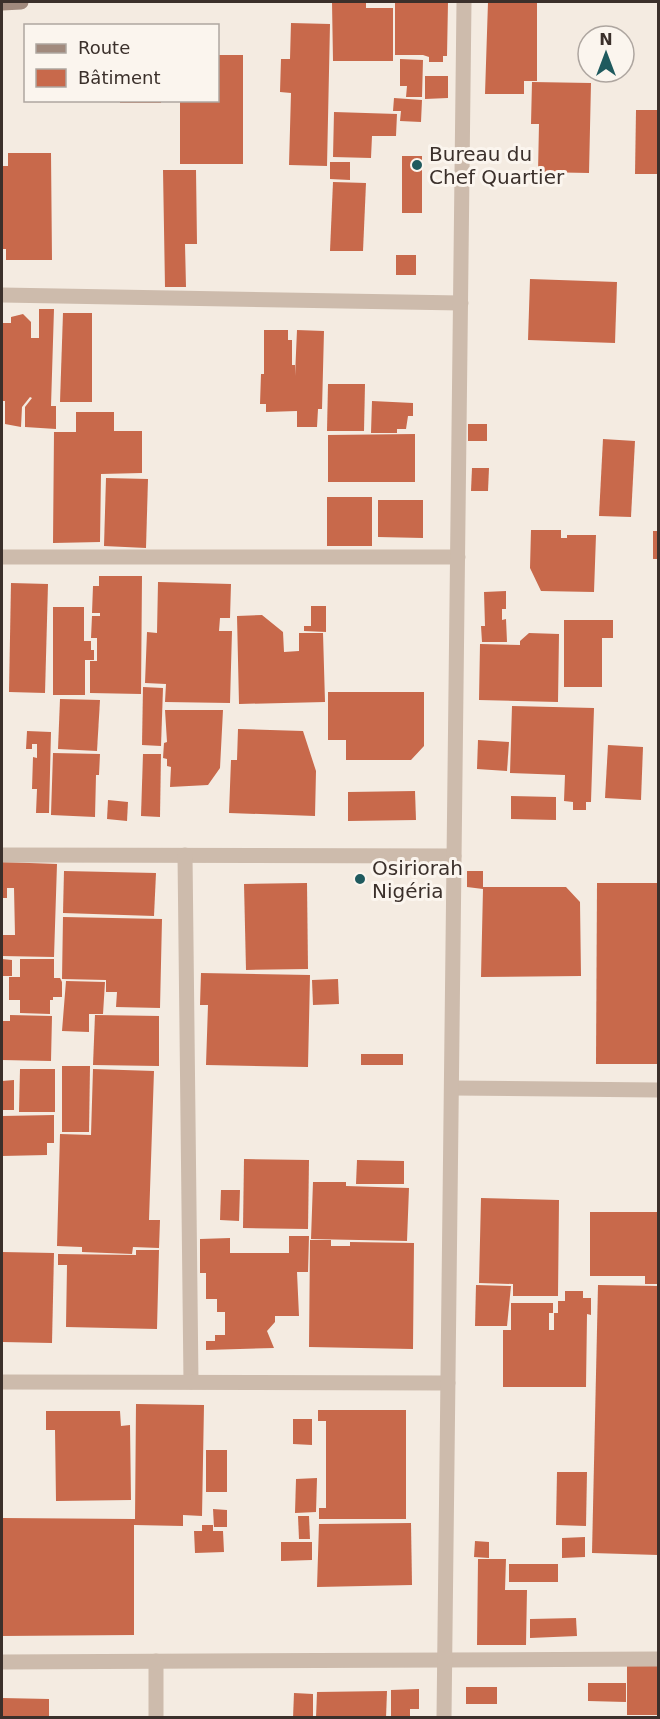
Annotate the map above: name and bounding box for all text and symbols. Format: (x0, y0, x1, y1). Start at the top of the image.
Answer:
legend (24, 24, 219, 102)
north arrow (576, 24, 636, 84)
text: N (599, 30, 613, 49)
text: Route (78, 37, 130, 58)
text: Bâtiment (78, 67, 161, 88)
place label: Bureau du Chef Quartier (429, 142, 565, 189)
marker: Bureau du Chef Quartier (410, 158, 424, 172)
place label: Osiriorah Nigéria (372, 856, 463, 903)
marker: Osiriorah Nigéria (353, 872, 367, 886)

